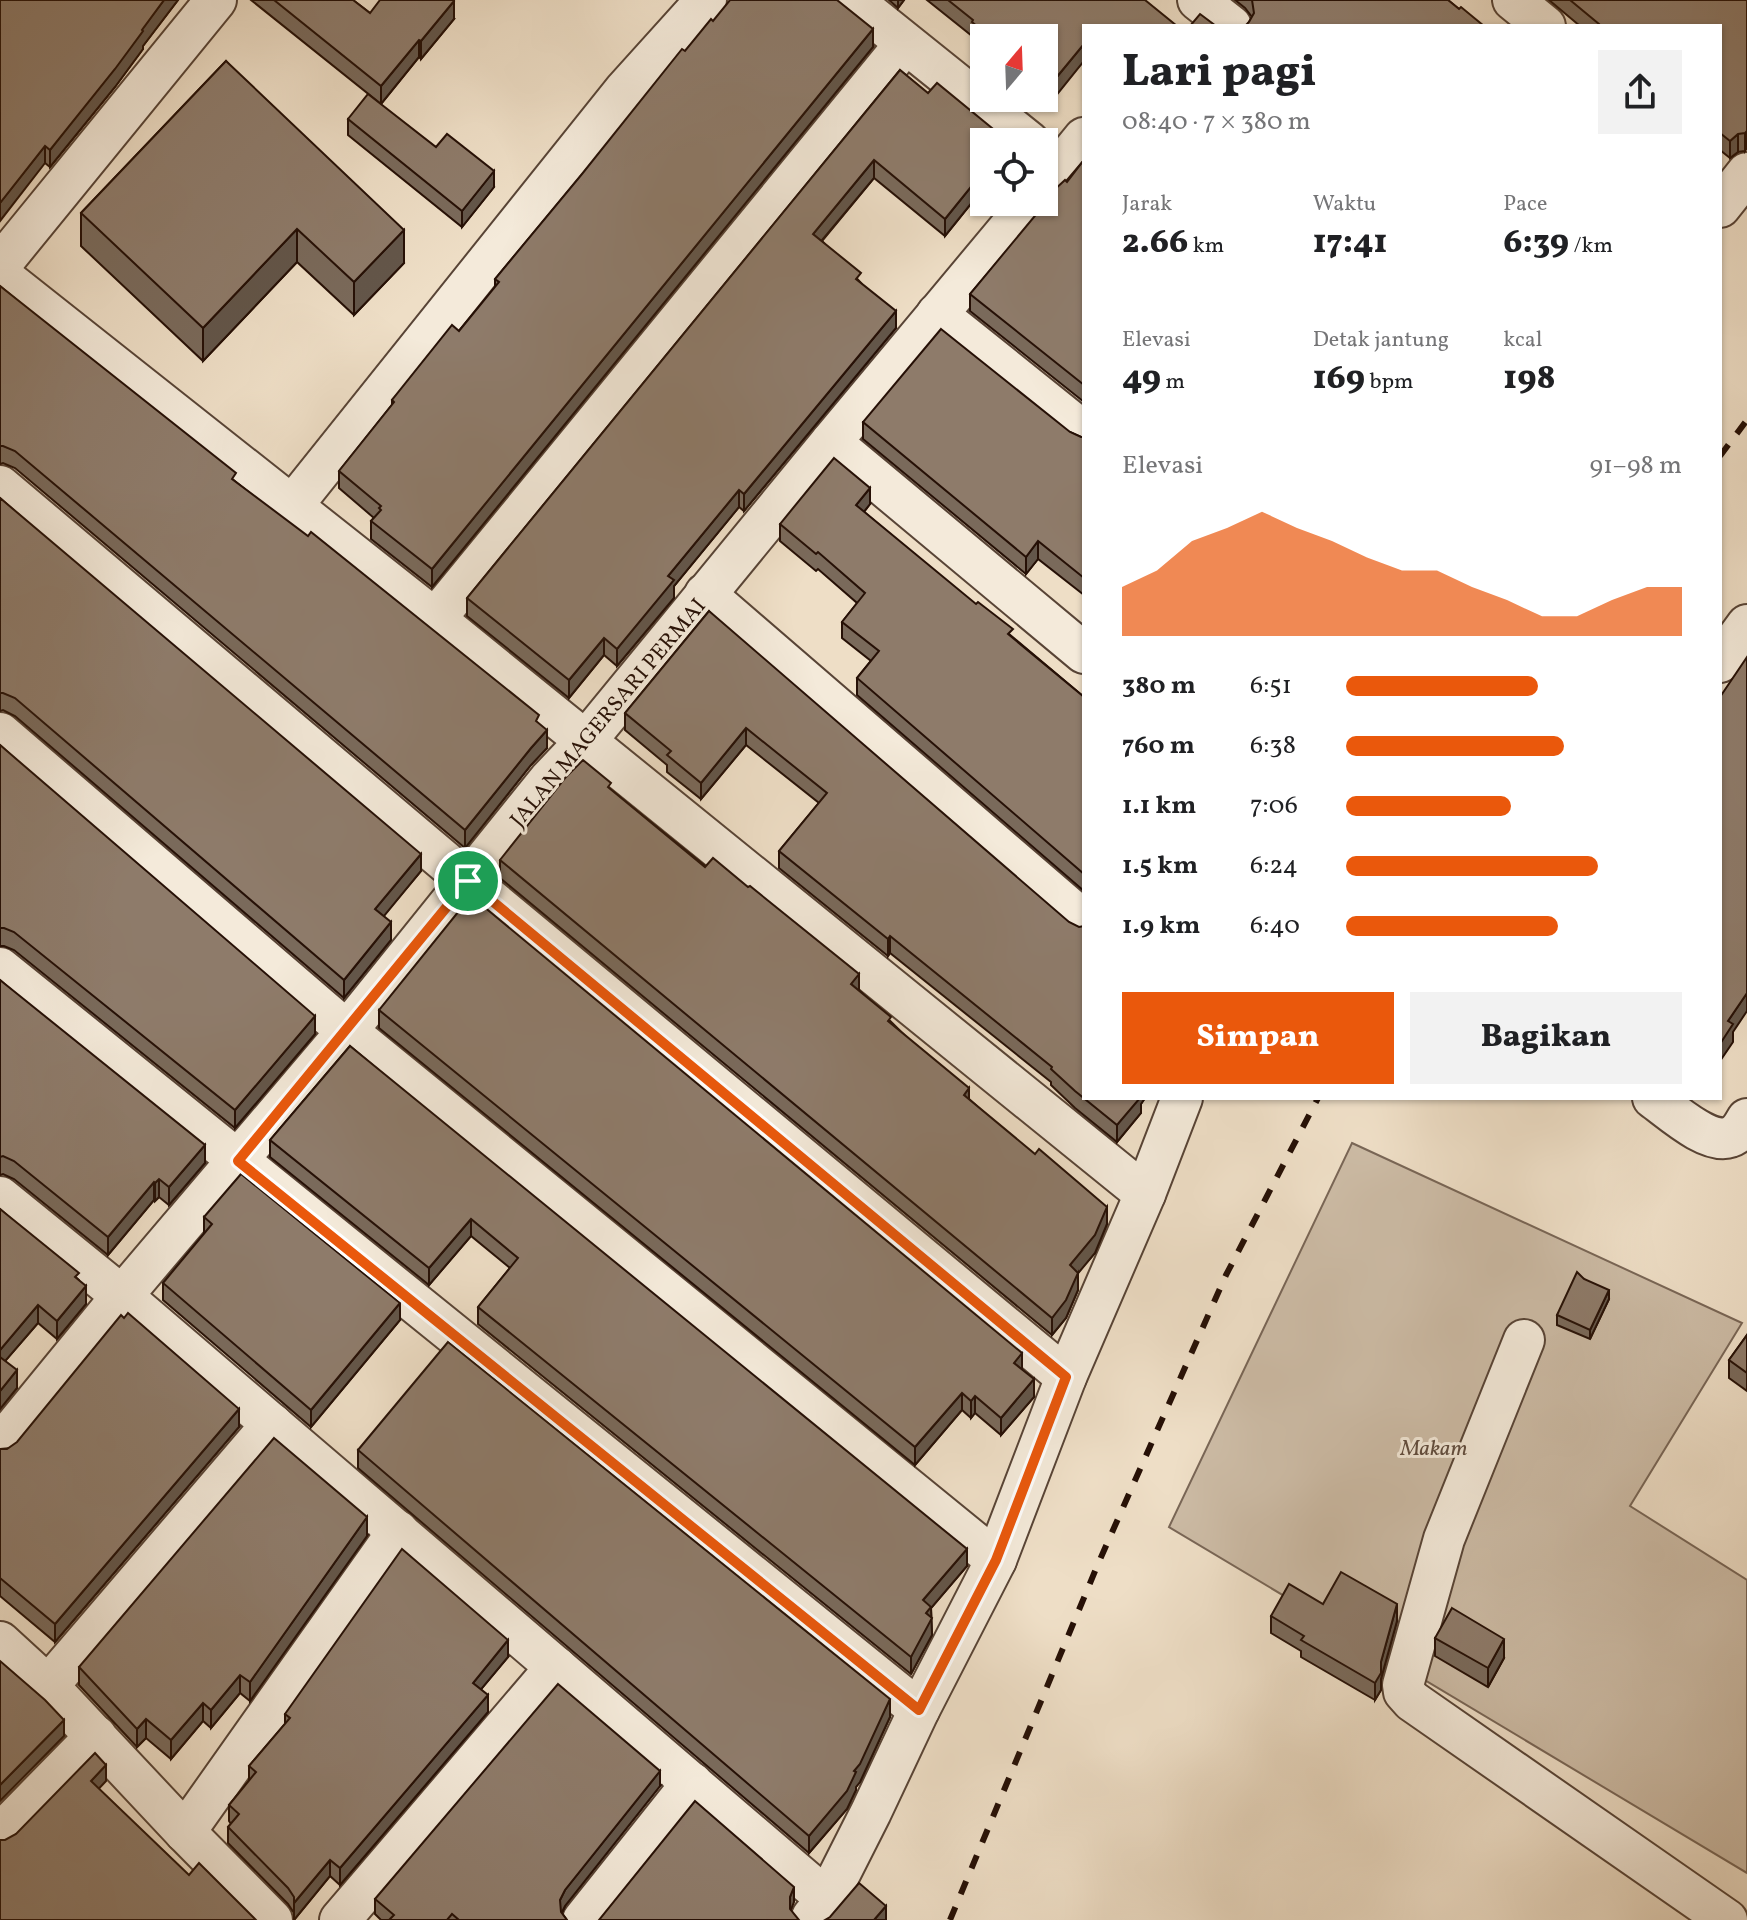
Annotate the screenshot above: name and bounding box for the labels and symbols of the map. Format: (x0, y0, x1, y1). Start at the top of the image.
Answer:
north arrow (970, 24, 1058, 112)
street label: JALAN MAGERSARI PERMAI (504, 592, 714, 835)
pin (434, 847, 502, 915)
park label: Makam (1400, 1434, 1468, 1465)

